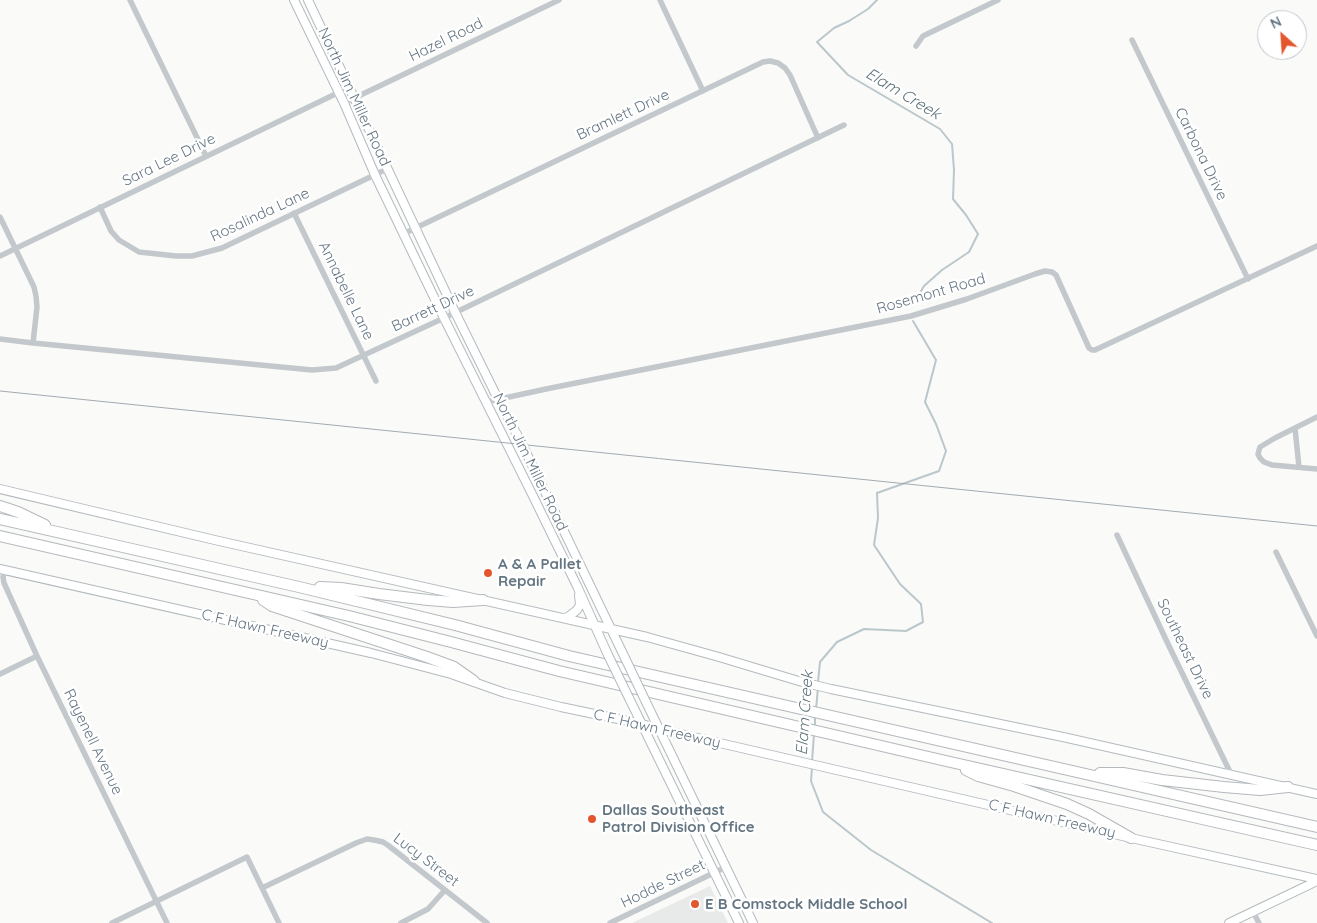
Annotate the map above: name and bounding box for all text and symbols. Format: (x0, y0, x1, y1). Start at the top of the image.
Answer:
north arrow (1257, 10, 1307, 60)
text: N (1267, 12, 1284, 33)
street label: Hazel Road (406, 14, 486, 66)
street label: North Jim Miller Road (314, 25, 394, 169)
water label: Elam Creek (862, 64, 944, 124)
street label: Bramlett Drive (574, 86, 672, 144)
street label: Carbona Drive (1171, 105, 1231, 203)
street label: Sara Lee Drive (119, 130, 219, 190)
street label: Rosalinda Lane (208, 184, 312, 246)
street label: Annabelle Lane (314, 239, 378, 343)
street label: Rosemont Road (875, 270, 987, 318)
street label: Barrett Drive (389, 282, 477, 336)
street label: North Jim Miller Road (489, 390, 571, 534)
place label: A & A Pallet Repair (498, 555, 582, 590)
marker: A & A Pallet Repair (482, 567, 494, 579)
street label: Southeast Drive (1153, 596, 1217, 702)
street label: C F Hawn Freeway (200, 606, 330, 652)
water label: Elam Creek (792, 670, 818, 756)
street label: Rayenell Avenue (60, 686, 126, 798)
street label: C F Hawn Freeway (592, 706, 722, 752)
street label: C F Hawn Freeway (987, 796, 1117, 842)
place label: Dallas Southeast Patrol Division Office (602, 801, 755, 836)
marker: Dallas Southeast Patrol Division Office (586, 813, 598, 825)
street label: Lucy Street (389, 829, 463, 891)
street label: Hodde Street (618, 856, 708, 912)
place label: E B Comstock Middle School (705, 895, 908, 913)
marker: E B Comstock Middle School (689, 898, 701, 910)

